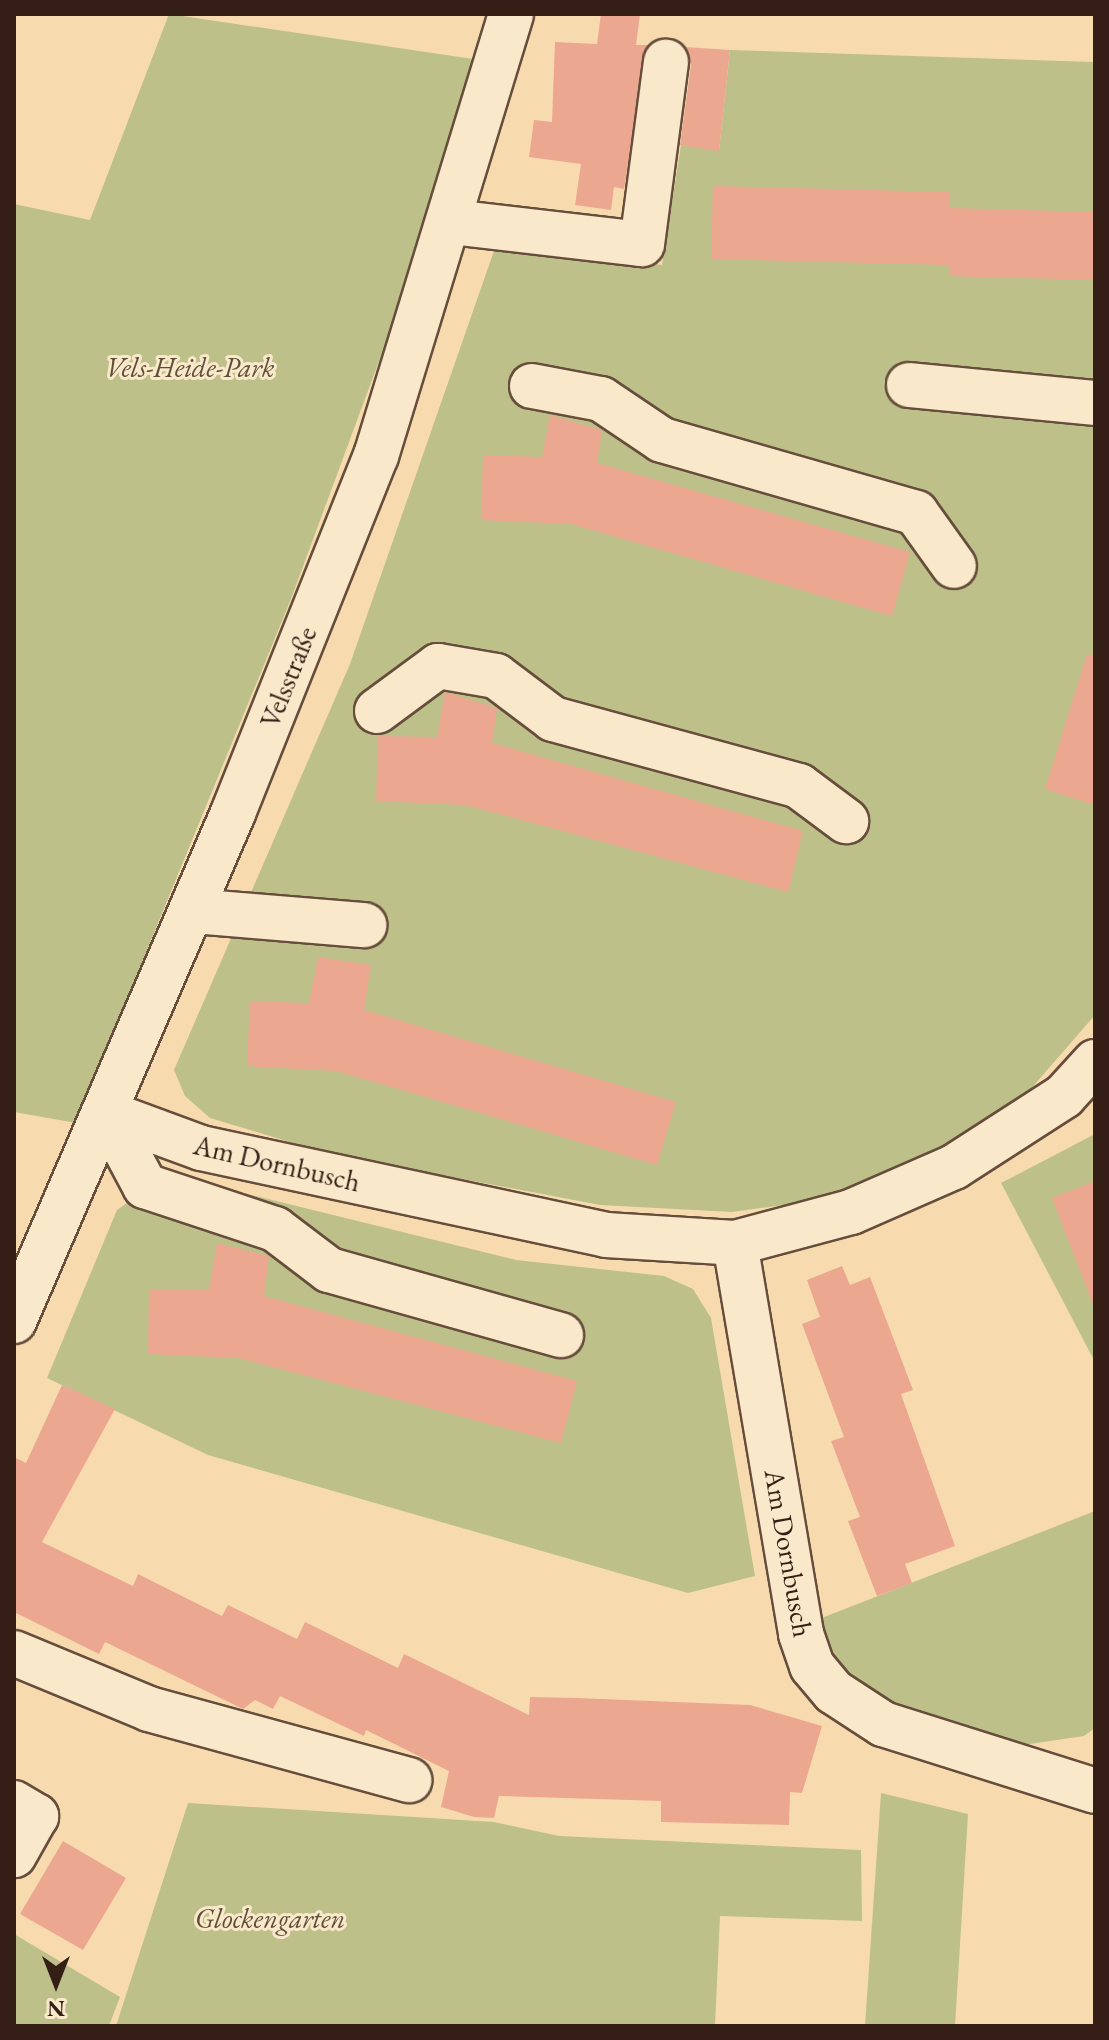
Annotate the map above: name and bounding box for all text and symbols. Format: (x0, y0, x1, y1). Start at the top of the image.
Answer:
park label: Vels-Heide-Park (105, 350, 275, 384)
street label: Velsstraße (253, 622, 323, 732)
street label: Am Dornbusch (190, 1128, 364, 1198)
street label: Am Dornbusch (758, 1466, 820, 1640)
park label: Glockengarten (195, 1901, 345, 1935)
north arrow (16, 1944, 96, 2024)
text: N (47, 1994, 65, 2023)

